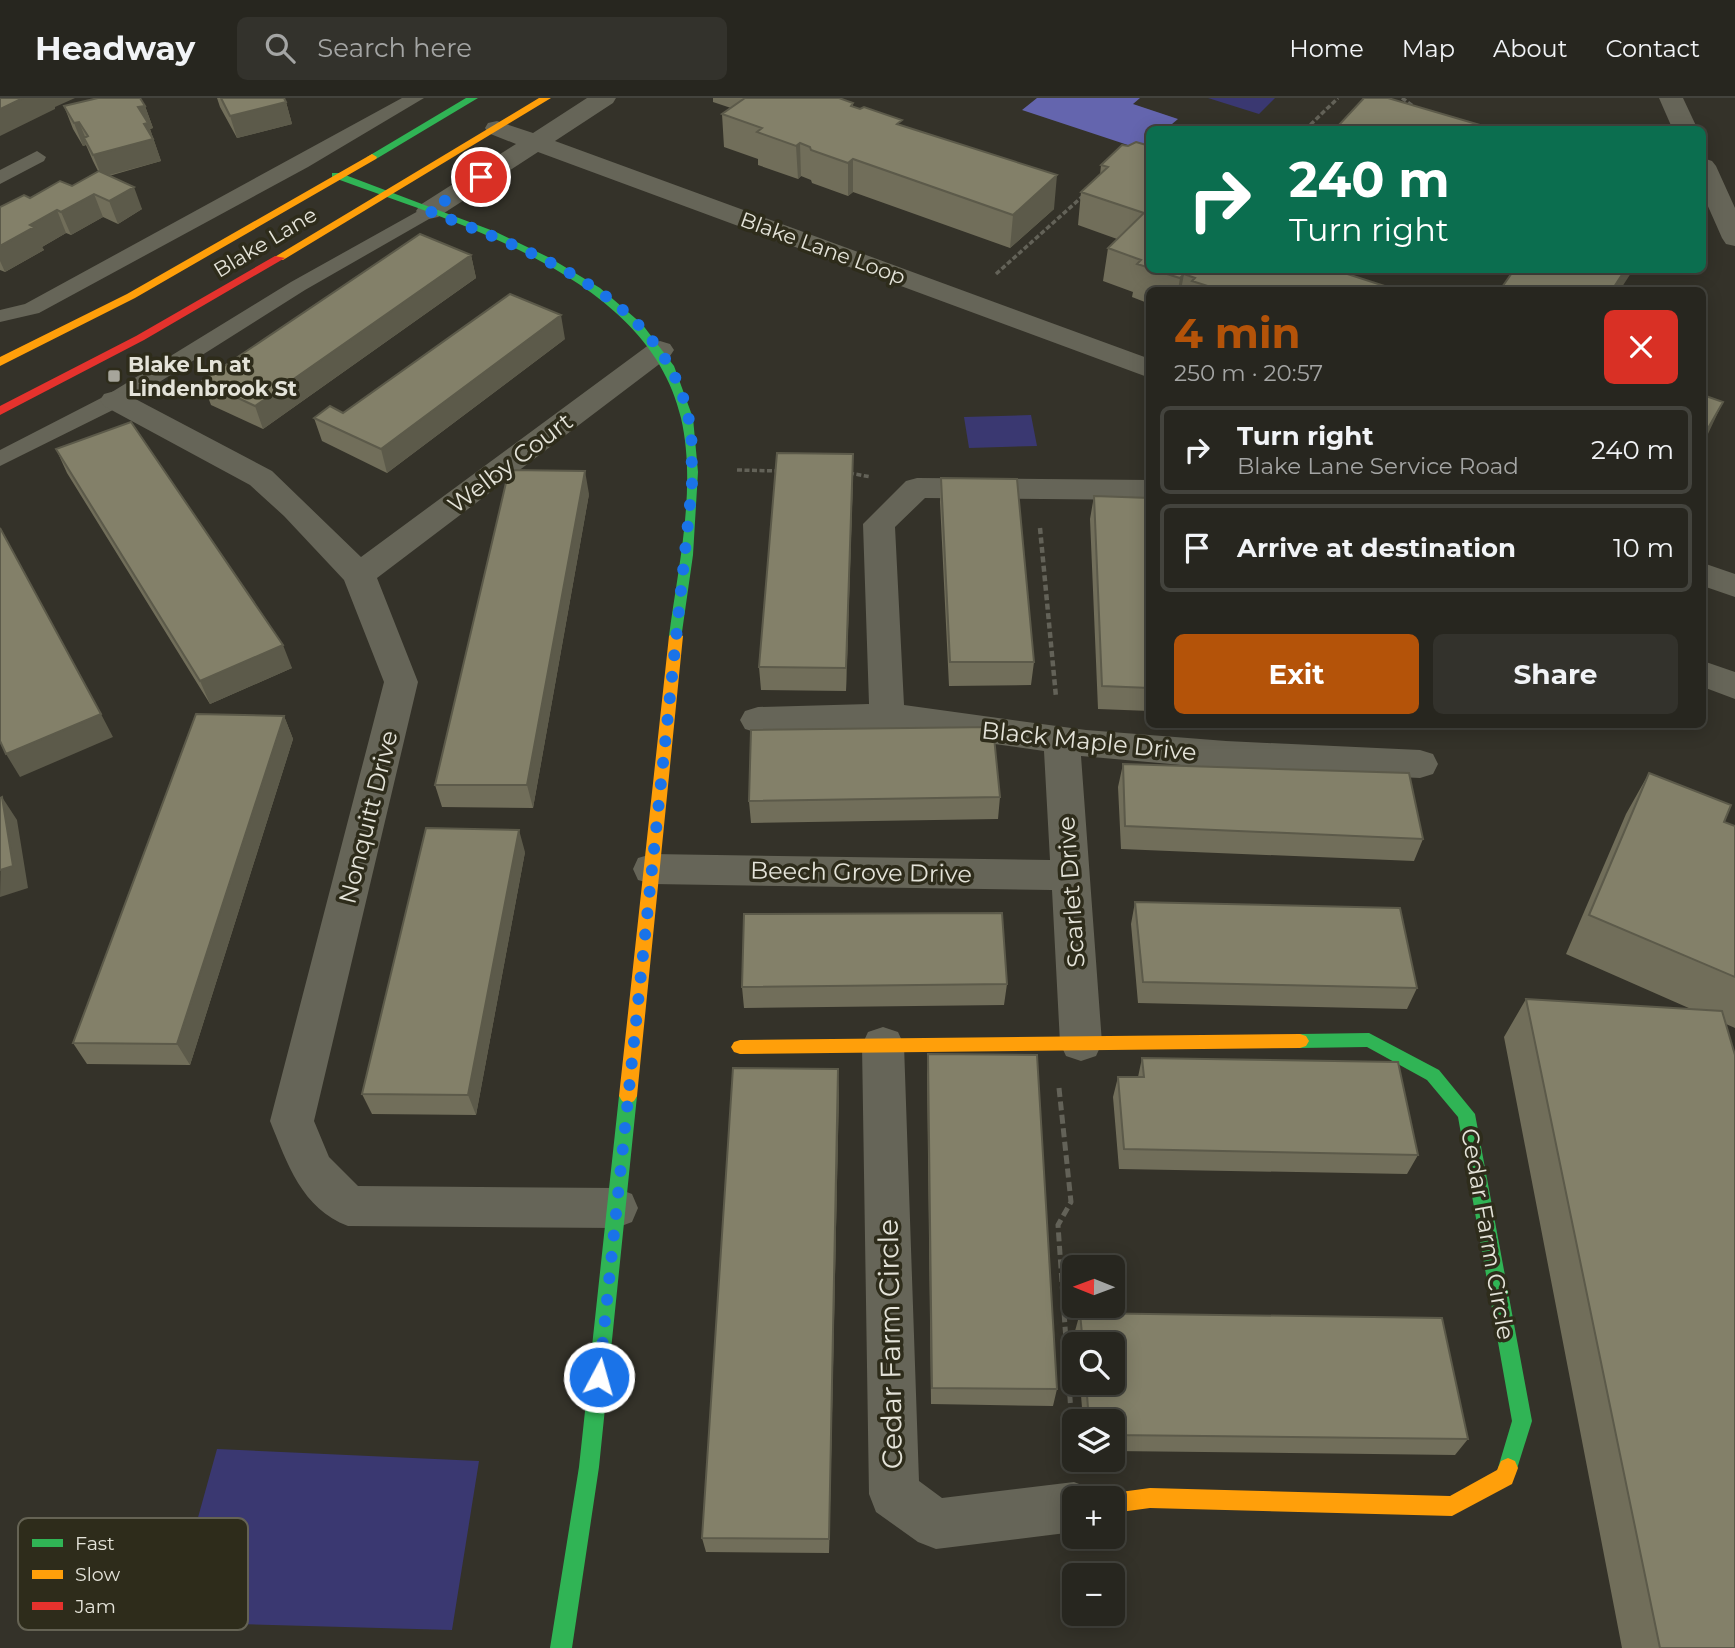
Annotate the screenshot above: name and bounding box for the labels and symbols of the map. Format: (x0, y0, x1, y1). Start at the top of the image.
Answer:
pin (451, 147, 511, 207)
street label: Blake Lane (209, 201, 321, 283)
street label: Blake Lane Loop (737, 206, 909, 290)
place label: Blake Ln at Lindenbrook St (128, 352, 297, 401)
marker: Blake Ln at Lindenbrook St (106, 368, 122, 384)
street label: Welby Court (442, 406, 578, 519)
street label: Black Maple Drive (980, 715, 1198, 767)
street label: Nonquitt Drive (332, 727, 404, 907)
street label: Scarlet Drive (1051, 815, 1091, 969)
street label: Beech Grove Drive (750, 856, 972, 888)
street label: Cedar Farm Circle (1455, 1126, 1521, 1342)
street label: Cedar Farm Circle (871, 1219, 909, 1469)
north arrow (1062, 1255, 1125, 1318)
position arrow (562, 1340, 636, 1414)
legend (18, 1518, 248, 1630)
text: Fast (75, 1532, 115, 1555)
text: Slow (75, 1563, 120, 1586)
text: Jam (74, 1595, 116, 1618)

